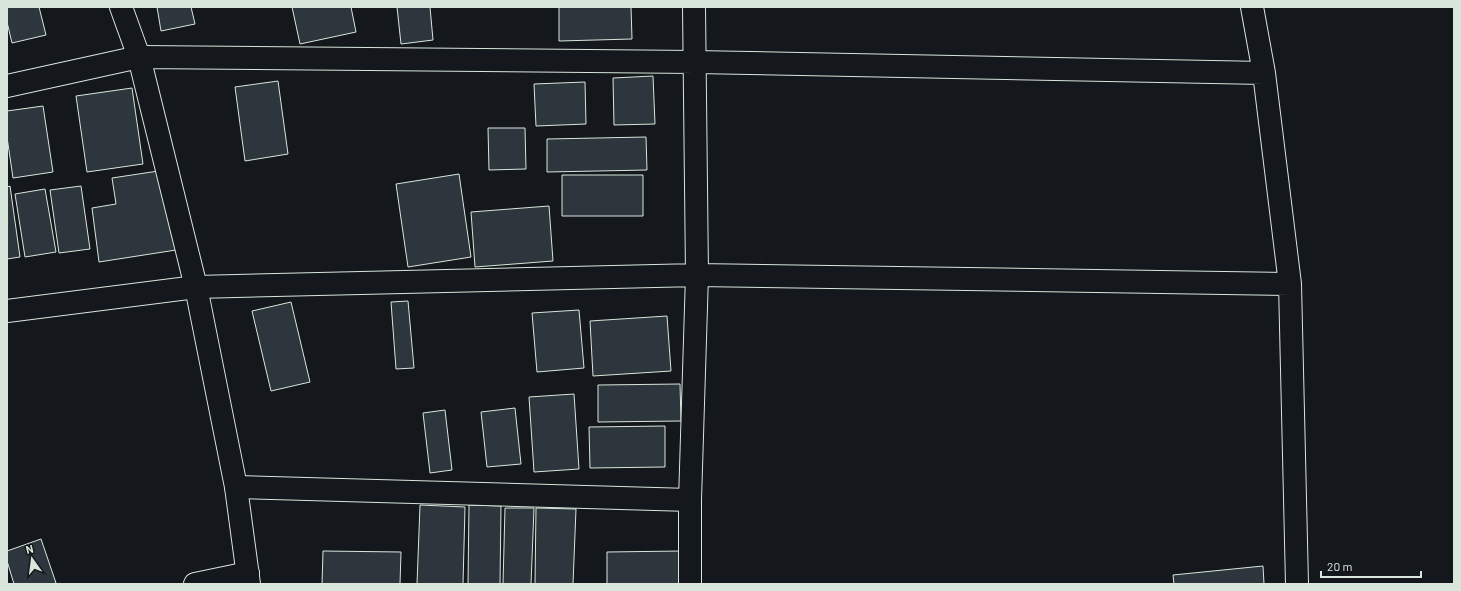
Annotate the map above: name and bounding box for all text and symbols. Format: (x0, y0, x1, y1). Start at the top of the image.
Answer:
north arrow (12, 539, 52, 579)
text: N (24, 542, 35, 556)
scale bar (1321, 553, 1421, 579)
text: 20 m (1327, 559, 1353, 573)

